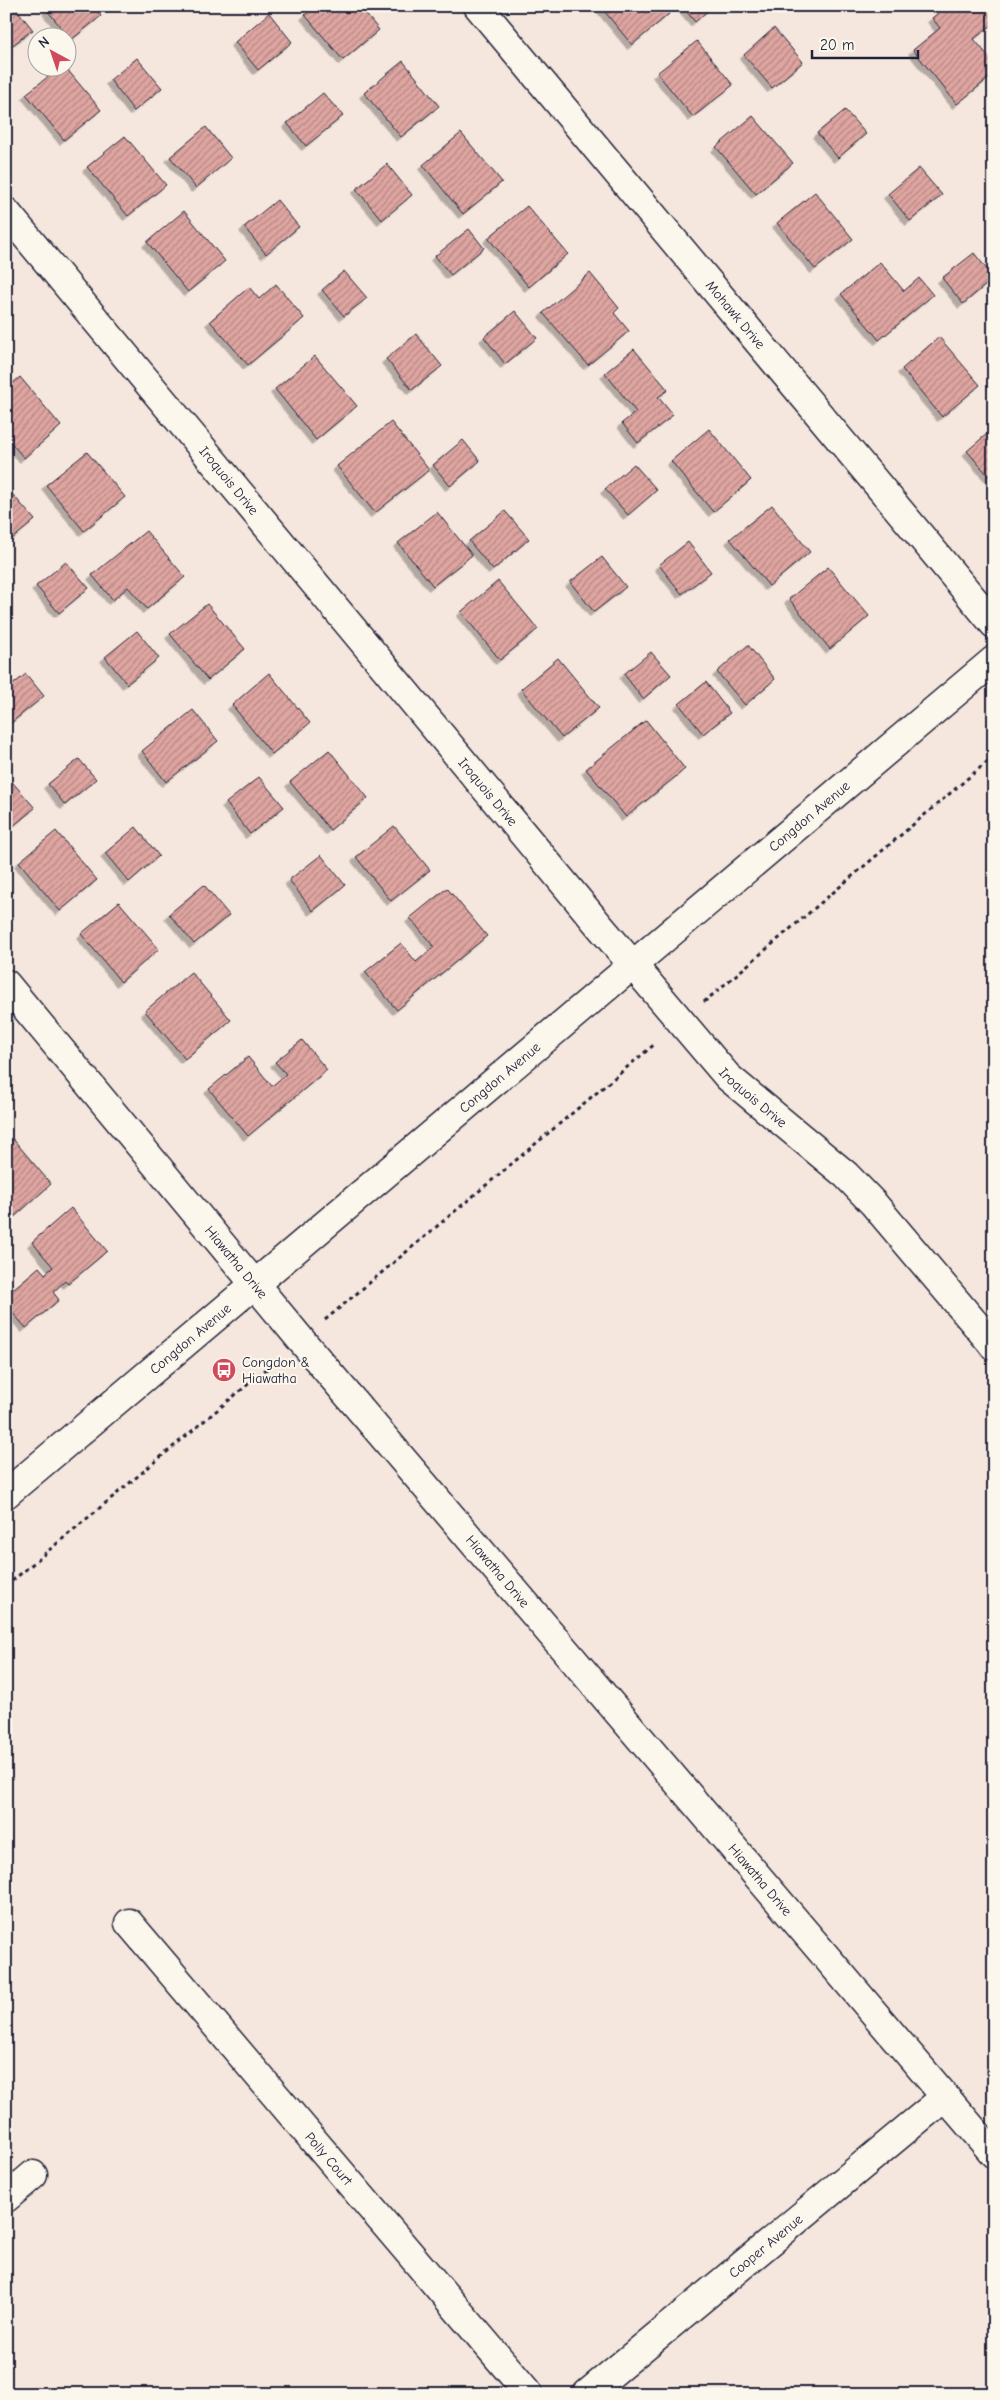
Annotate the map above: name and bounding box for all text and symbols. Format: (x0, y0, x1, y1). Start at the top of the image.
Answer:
north arrow (28, 28, 78, 78)
scale bar (812, 28, 919, 60)
text: N (35, 33, 53, 52)
text: 20 m (820, 36, 854, 54)
street label: Mohawk Drive (702, 277, 769, 352)
street label: Iroquois Drive (196, 443, 262, 518)
street label: Iroquois Drive (455, 754, 521, 829)
street label: Congdon Avenue (765, 777, 853, 855)
street label: Congdon Avenue (456, 1038, 544, 1116)
street label: Iroquois Drive (715, 1064, 791, 1131)
street label: Hiawatha Drive (201, 1222, 271, 1302)
street label: Congdon Avenue (146, 1299, 234, 1378)
place label: Congdon & Hiawatha (242, 1354, 309, 1387)
bus stop icon: Congdon & Hiawatha (211, 1357, 237, 1383)
street label: Hiawatha Drive (462, 1532, 533, 1611)
street label: Hiawatha Drive (725, 1840, 796, 1919)
street label: Polly Court (302, 2128, 357, 2189)
street label: Cooper Avenue (725, 2210, 806, 2281)

